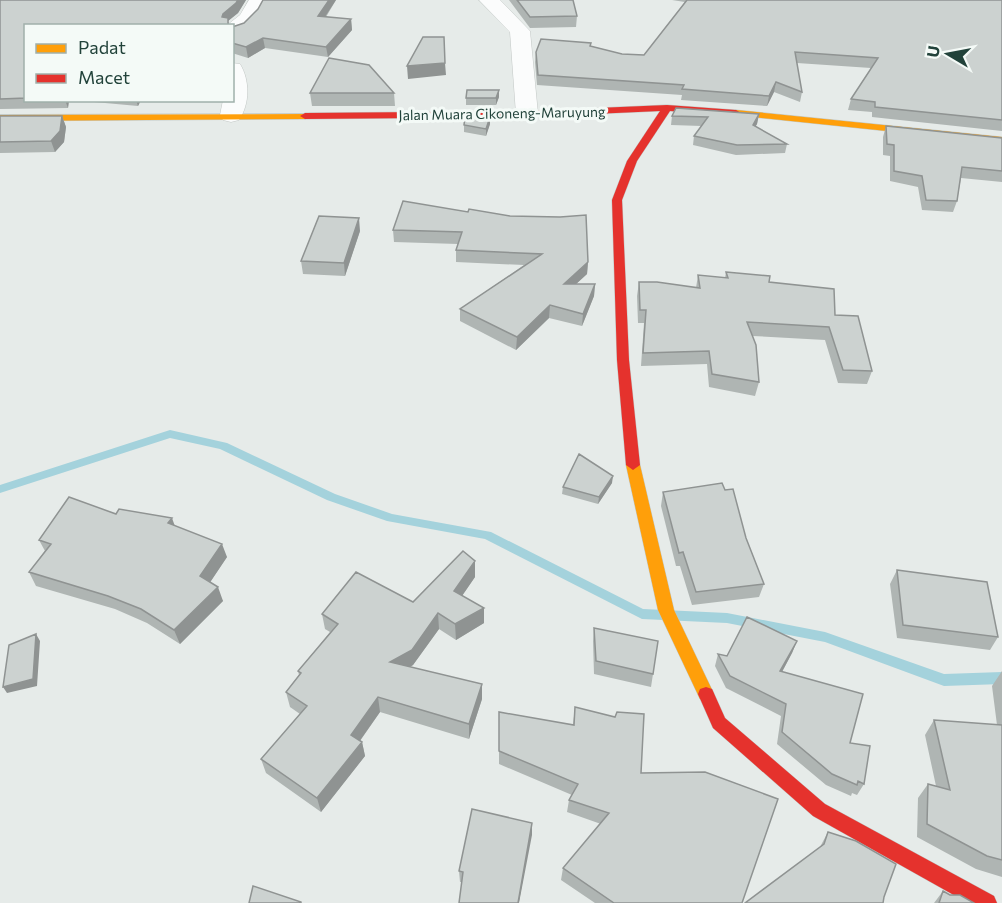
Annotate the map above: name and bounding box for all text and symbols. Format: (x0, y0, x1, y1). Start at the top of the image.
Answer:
legend (24, 24, 234, 102)
north arrow (918, 24, 978, 84)
text: Padat (78, 36, 126, 58)
text: U (922, 44, 943, 59)
text: Macet (78, 66, 130, 88)
street label: Jalan Muara Cikoneng-Maruyung (398, 103, 606, 123)

